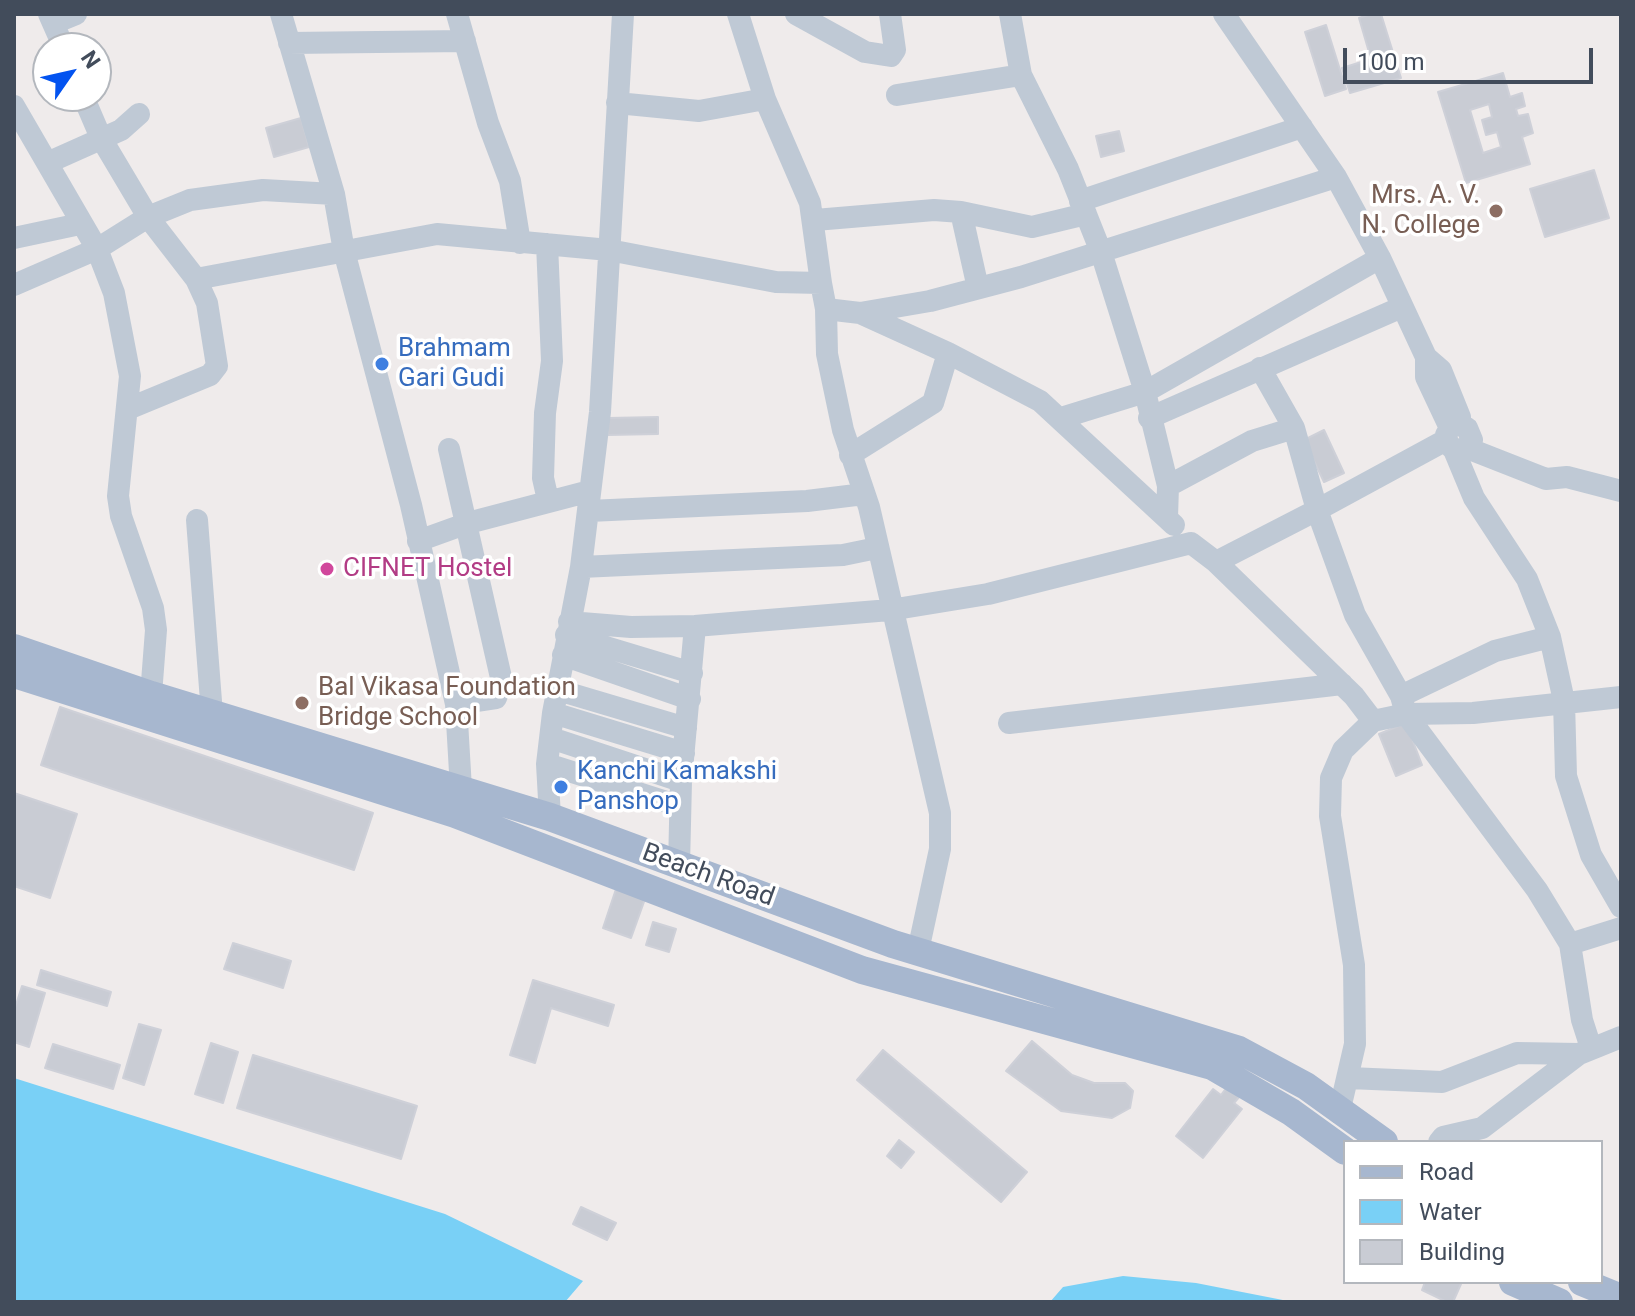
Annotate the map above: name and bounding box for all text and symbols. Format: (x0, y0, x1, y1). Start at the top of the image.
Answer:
north arrow (32, 32, 112, 112)
scale bar (1347, 32, 1597, 82)
text: N (76, 46, 105, 73)
text: 100 m (1357, 48, 1424, 76)
place label: Mrs. A. V. N. College (1362, 180, 1480, 242)
marker: Mrs. A. V. N. College (1487, 202, 1505, 220)
place label: Brahmam Gari Gudi (398, 333, 511, 394)
marker: Brahmam Gari Gudi (373, 355, 391, 373)
place label: CIFNET Hostel (343, 553, 512, 585)
marker: CIFNET Hostel (318, 560, 336, 578)
place label: Bal Vikasa Foundation Bridge School (318, 672, 576, 734)
marker: Bal Vikasa Foundation Bridge School (293, 694, 311, 712)
place label: Kanchi Kamakshi Panshop (577, 756, 777, 818)
marker: Kanchi Kamakshi Panshop (552, 778, 570, 796)
street label: Beach Road (638, 838, 778, 914)
legend (1343, 1140, 1603, 1284)
text: Road (1419, 1158, 1474, 1186)
text: Water (1419, 1198, 1482, 1226)
text: Building (1419, 1238, 1505, 1266)

